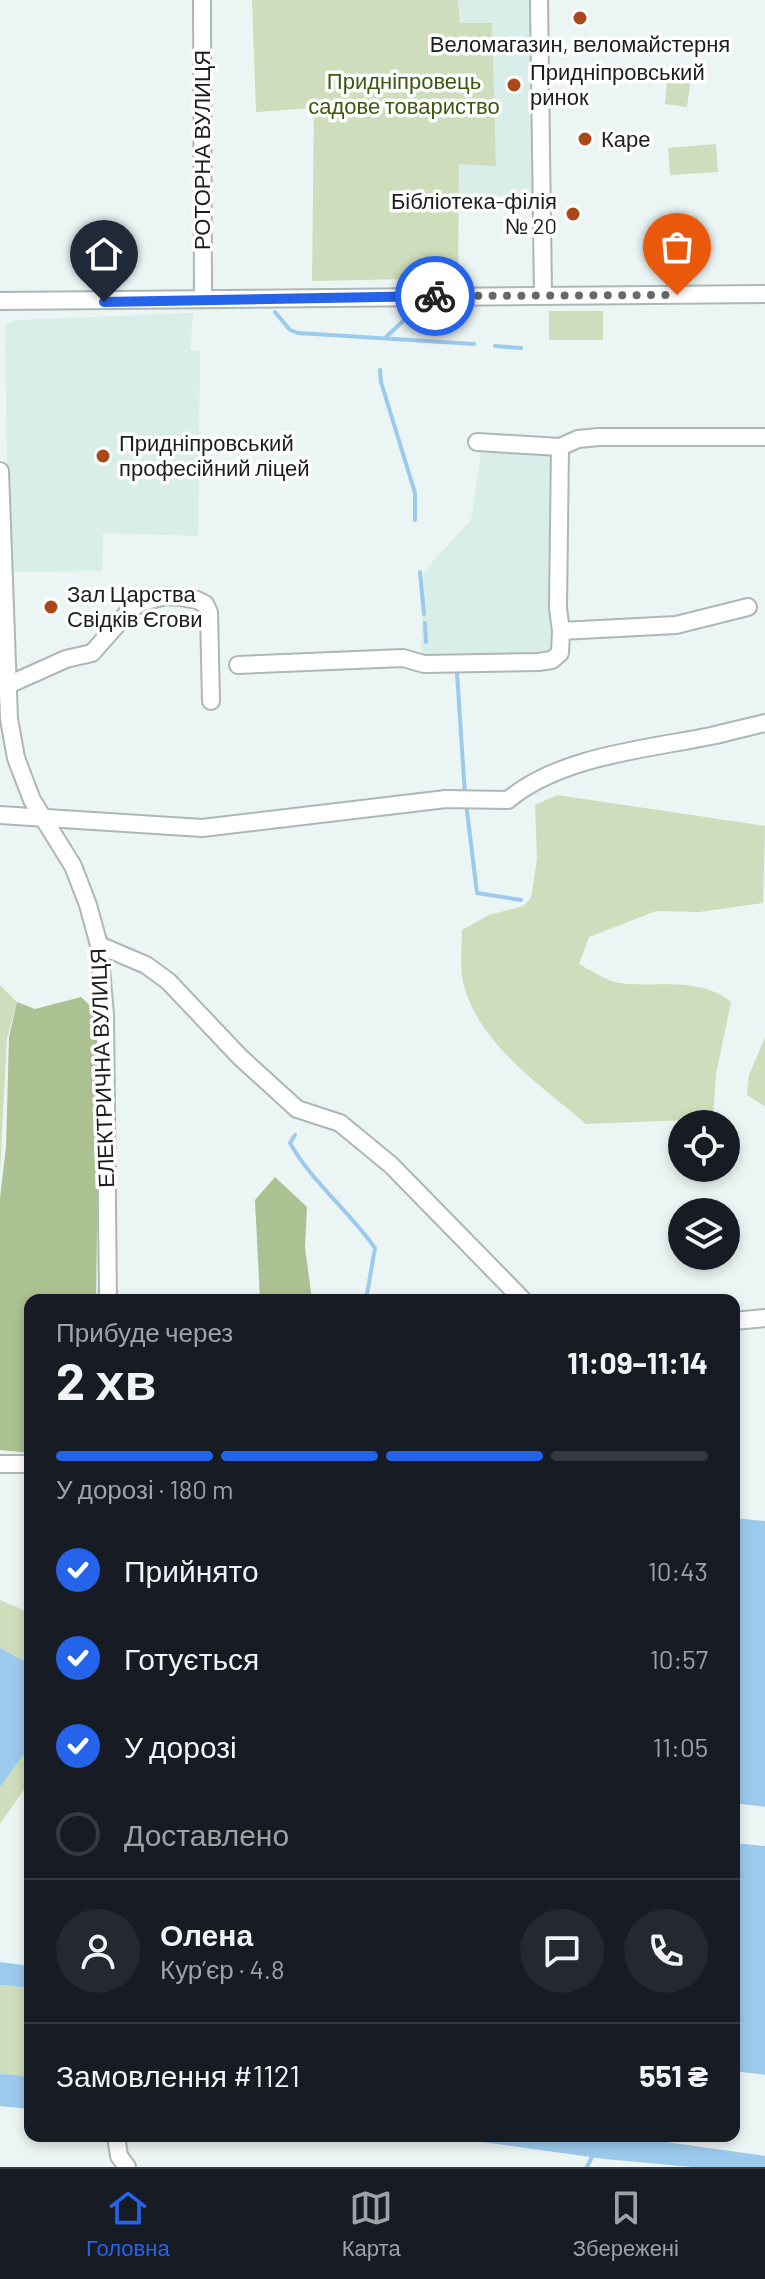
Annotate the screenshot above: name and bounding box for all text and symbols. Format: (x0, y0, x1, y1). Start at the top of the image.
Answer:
marker: Веломагазин, веломайстерня (571, 9, 589, 27)
place label: Веломагазин, веломайстерня (430, 30, 730, 57)
street label: РОТОРНА ВУЛИЦЯ (188, 50, 215, 250)
place label: Придніпровський ринок (530, 58, 705, 110)
park label: Придніпровець садове товариство (308, 67, 500, 119)
marker: Придніпровський ринок (505, 76, 523, 94)
place label: Каре (601, 125, 651, 152)
marker: Каре (576, 130, 594, 148)
place label: Бібліотека-філія № 20 (391, 187, 557, 238)
marker: Бібліотека-філія № 20 (564, 205, 582, 223)
pin (643, 213, 711, 295)
pin (70, 220, 138, 302)
icon: bag (655, 225, 699, 269)
icon: home (82, 232, 126, 276)
courier (395, 256, 475, 336)
icon: bike (413, 274, 457, 318)
place label: Придніпровський професійний ліцей (119, 429, 310, 481)
marker: Придніпровський професійний ліцей (94, 447, 112, 465)
place label: Зал Царства Свідків Єгови (67, 580, 202, 632)
marker: Зал Царства Свідків Єгови (42, 598, 60, 616)
street label: ЕЛЕКТРИЧНА ВУЛИЦЯ (84, 948, 119, 1188)
map controls (668, 1110, 740, 1270)
button: locate (668, 1110, 740, 1182)
button: layers (668, 1198, 740, 1270)
text: Прибуде через (56, 1316, 233, 1347)
text: 11:09–11:14 (567, 1344, 708, 1380)
text: 2 хв (56, 1348, 156, 1410)
text: У дорозі · 180 m (56, 1473, 234, 1504)
icon: check (56, 1548, 100, 1592)
text: Прийнято (124, 1552, 259, 1588)
text: 10:43 (648, 1555, 708, 1586)
icon: check (56, 1636, 100, 1680)
text: Готується (124, 1640, 259, 1676)
text: 10:57 (650, 1643, 708, 1674)
icon: check (56, 1724, 100, 1768)
text: У дорозі (124, 1728, 237, 1764)
text: 11:05 (653, 1731, 708, 1762)
text: Доставлено (124, 1816, 289, 1852)
button: person (56, 1909, 140, 1993)
button: chat (520, 1909, 604, 1993)
button: phone (624, 1909, 708, 1993)
text: Олена (160, 1916, 253, 1952)
text: Кур’єр · 4.8 (160, 1953, 285, 1984)
text: Замовлення #1121 (56, 2057, 300, 2093)
text: 551 ₴ (639, 2057, 708, 2093)
tab: Головна (86, 2186, 170, 2262)
tab: Карта (342, 2186, 401, 2262)
tab: Збережені (573, 2186, 679, 2262)

